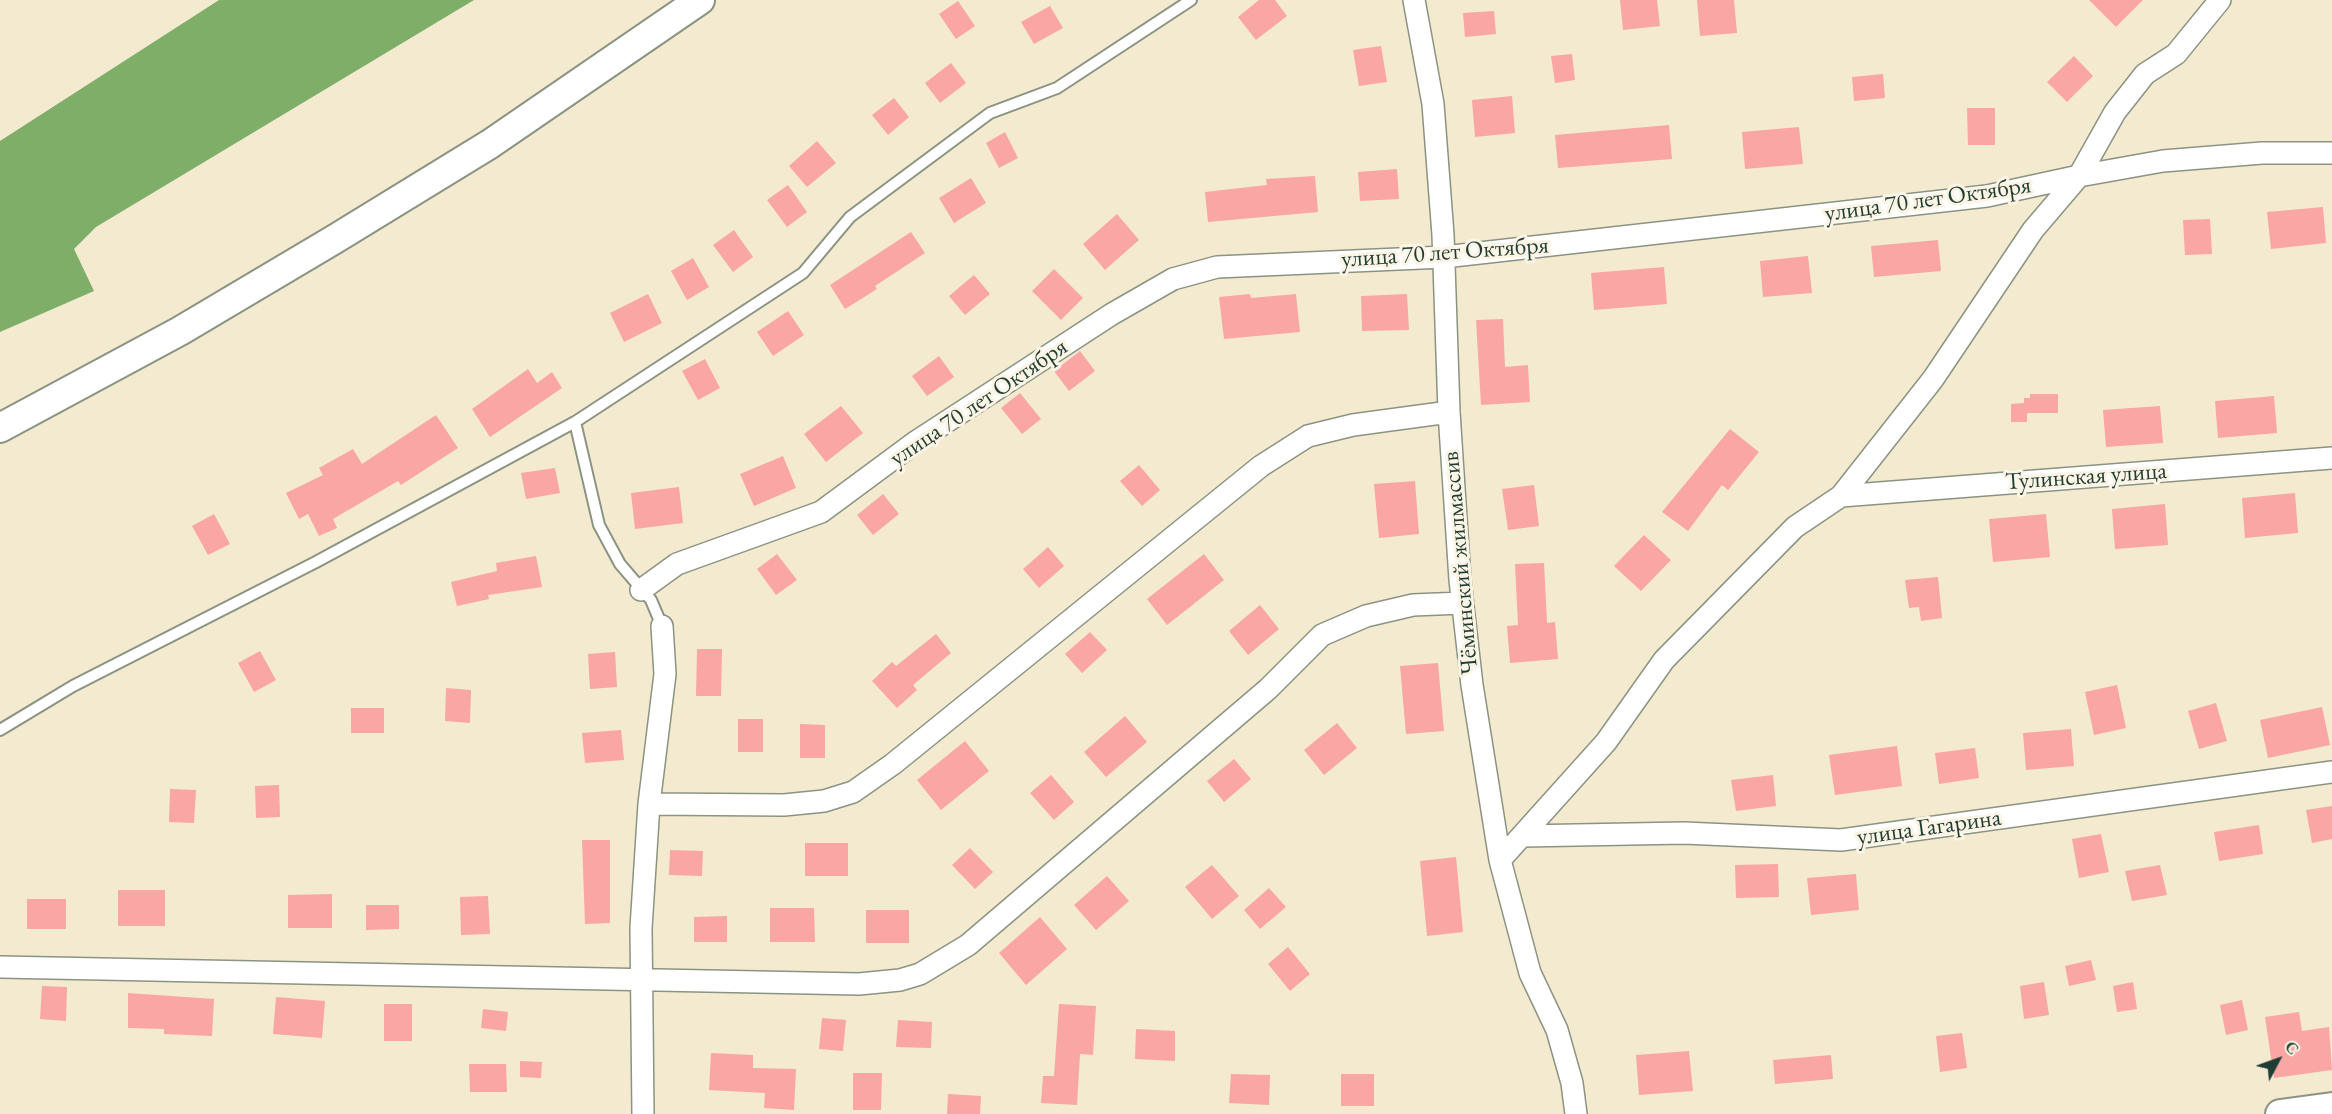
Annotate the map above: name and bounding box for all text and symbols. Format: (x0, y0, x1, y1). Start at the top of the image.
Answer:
street label: улица 70 лет Октября (1823, 171, 2033, 229)
street label: улица 70 лет Октября (1340, 231, 1550, 275)
street label: улица 70 лет Октября (885, 333, 1073, 473)
street label: Чёминский жилмассив (1437, 450, 1485, 676)
street label: Тулинская улица (2004, 457, 2168, 497)
street label: улица Гагарина (1855, 804, 2003, 852)
north arrow (2248, 1030, 2308, 1090)
text: С (2280, 1037, 2304, 1059)

